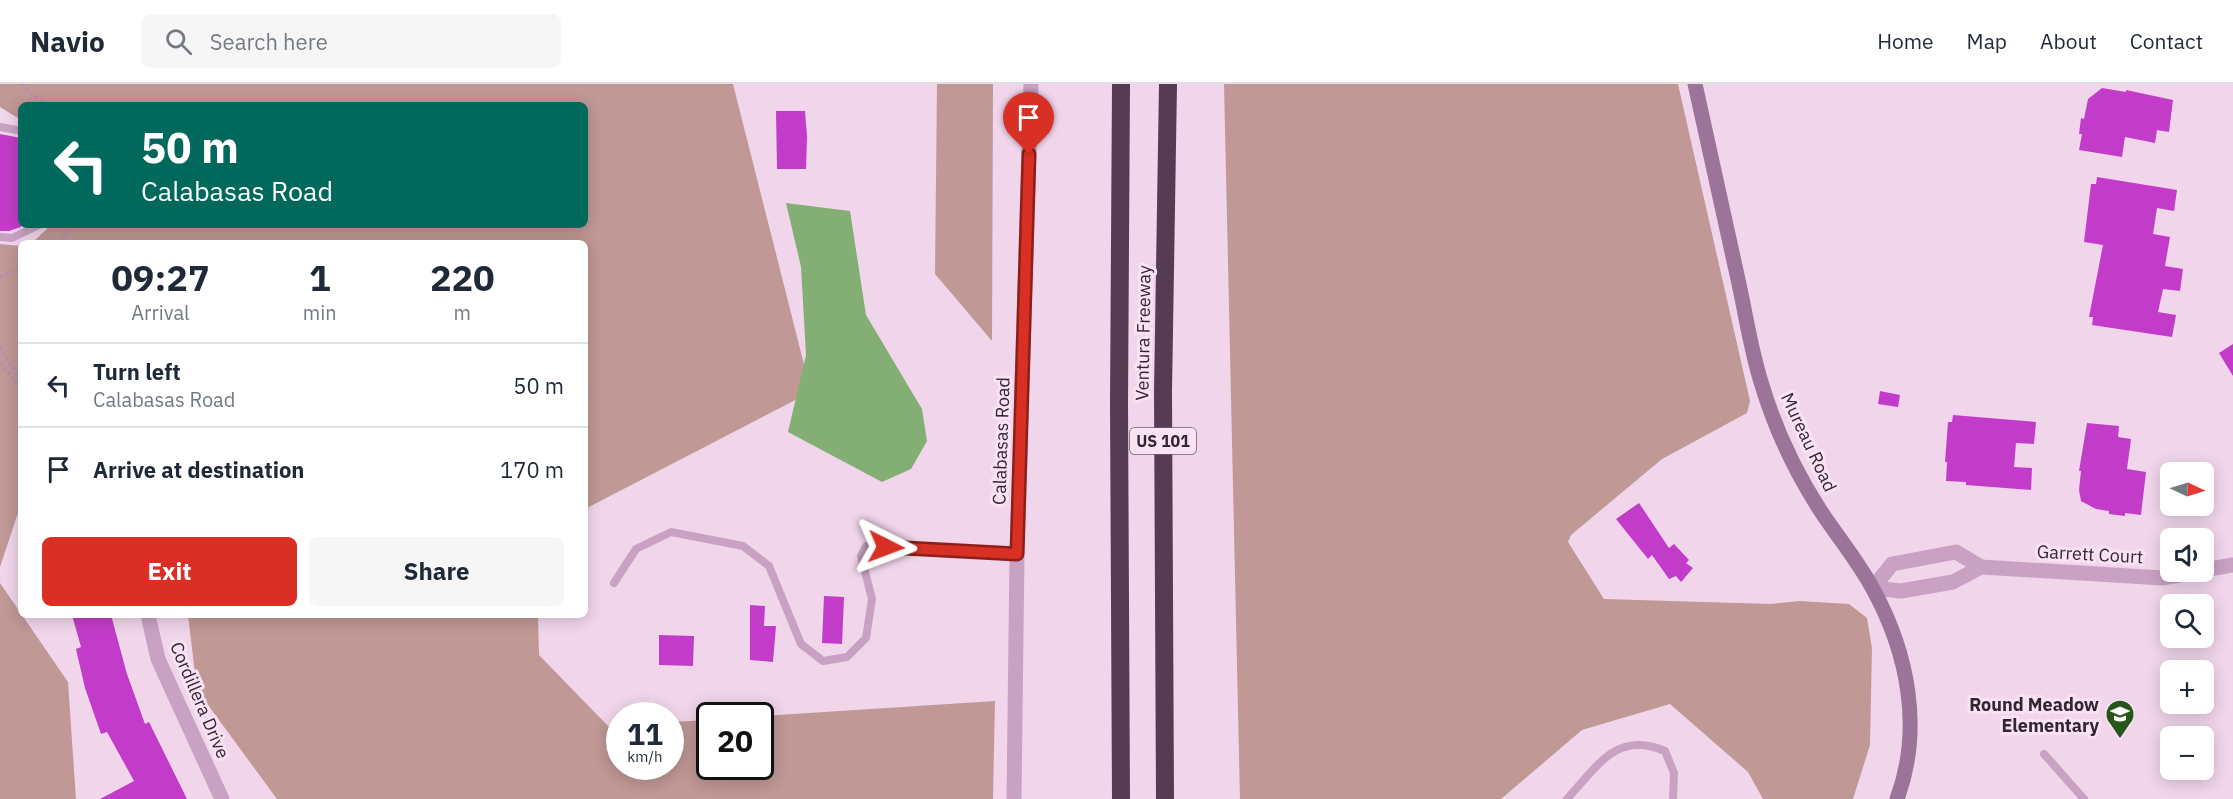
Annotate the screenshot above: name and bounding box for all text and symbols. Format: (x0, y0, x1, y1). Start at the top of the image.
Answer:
search box (141, 14, 561, 68)
text: Navio (30, 23, 105, 60)
icon: search (162, 25, 195, 58)
text: Search here (210, 27, 328, 56)
text: Home (1877, 27, 1934, 55)
text: Map (1967, 27, 2007, 55)
text: About (2040, 27, 2097, 55)
text: Contact (2130, 27, 2203, 55)
pin (1003, 92, 1054, 154)
icon: arrive (1012, 101, 1045, 134)
text: 50 m (141, 120, 239, 175)
icon: left (42, 126, 120, 204)
text: Calabasas Road (141, 173, 333, 208)
text: 09:27 (111, 254, 210, 301)
text: 1 (309, 254, 331, 301)
text: 220 (430, 254, 495, 301)
street label: Ventura Freeway (1130, 265, 1156, 401)
text: Arrival (131, 299, 190, 326)
text: min (303, 299, 337, 326)
text: m (454, 299, 471, 326)
text: Turn left (93, 357, 181, 386)
icon: left (42, 369, 75, 402)
text: 50 m (513, 371, 564, 400)
street label: Calabasas Road (987, 377, 1015, 505)
text: Calabasas Road (93, 386, 235, 413)
street label: Mureau Road (1776, 389, 1842, 495)
road number: US 101 (1130, 428, 1196, 454)
icon: arrive (42, 453, 75, 486)
text: Arrive at destination (93, 455, 304, 484)
text: 170 m (500, 455, 564, 484)
north arrow (2160, 462, 2214, 516)
map controls (2160, 462, 2214, 780)
position arrow (854, 515, 918, 579)
button: sound (2160, 528, 2214, 582)
button: Exit (42, 537, 297, 606)
button: Share (309, 537, 564, 606)
street label: Garrett Court (2036, 540, 2144, 568)
button: search (2160, 594, 2214, 648)
street label: Cordillera Drive (165, 638, 235, 762)
button: + (2160, 660, 2214, 714)
place label: Round Meadow Elementary (1969, 693, 2099, 737)
school or university icon: Round Meadow Elementary (2104, 698, 2136, 740)
speed limit sign: 20 (696, 702, 774, 780)
text: 11 (627, 714, 663, 753)
button: − (2160, 726, 2214, 780)
text: km/h (627, 747, 663, 766)

